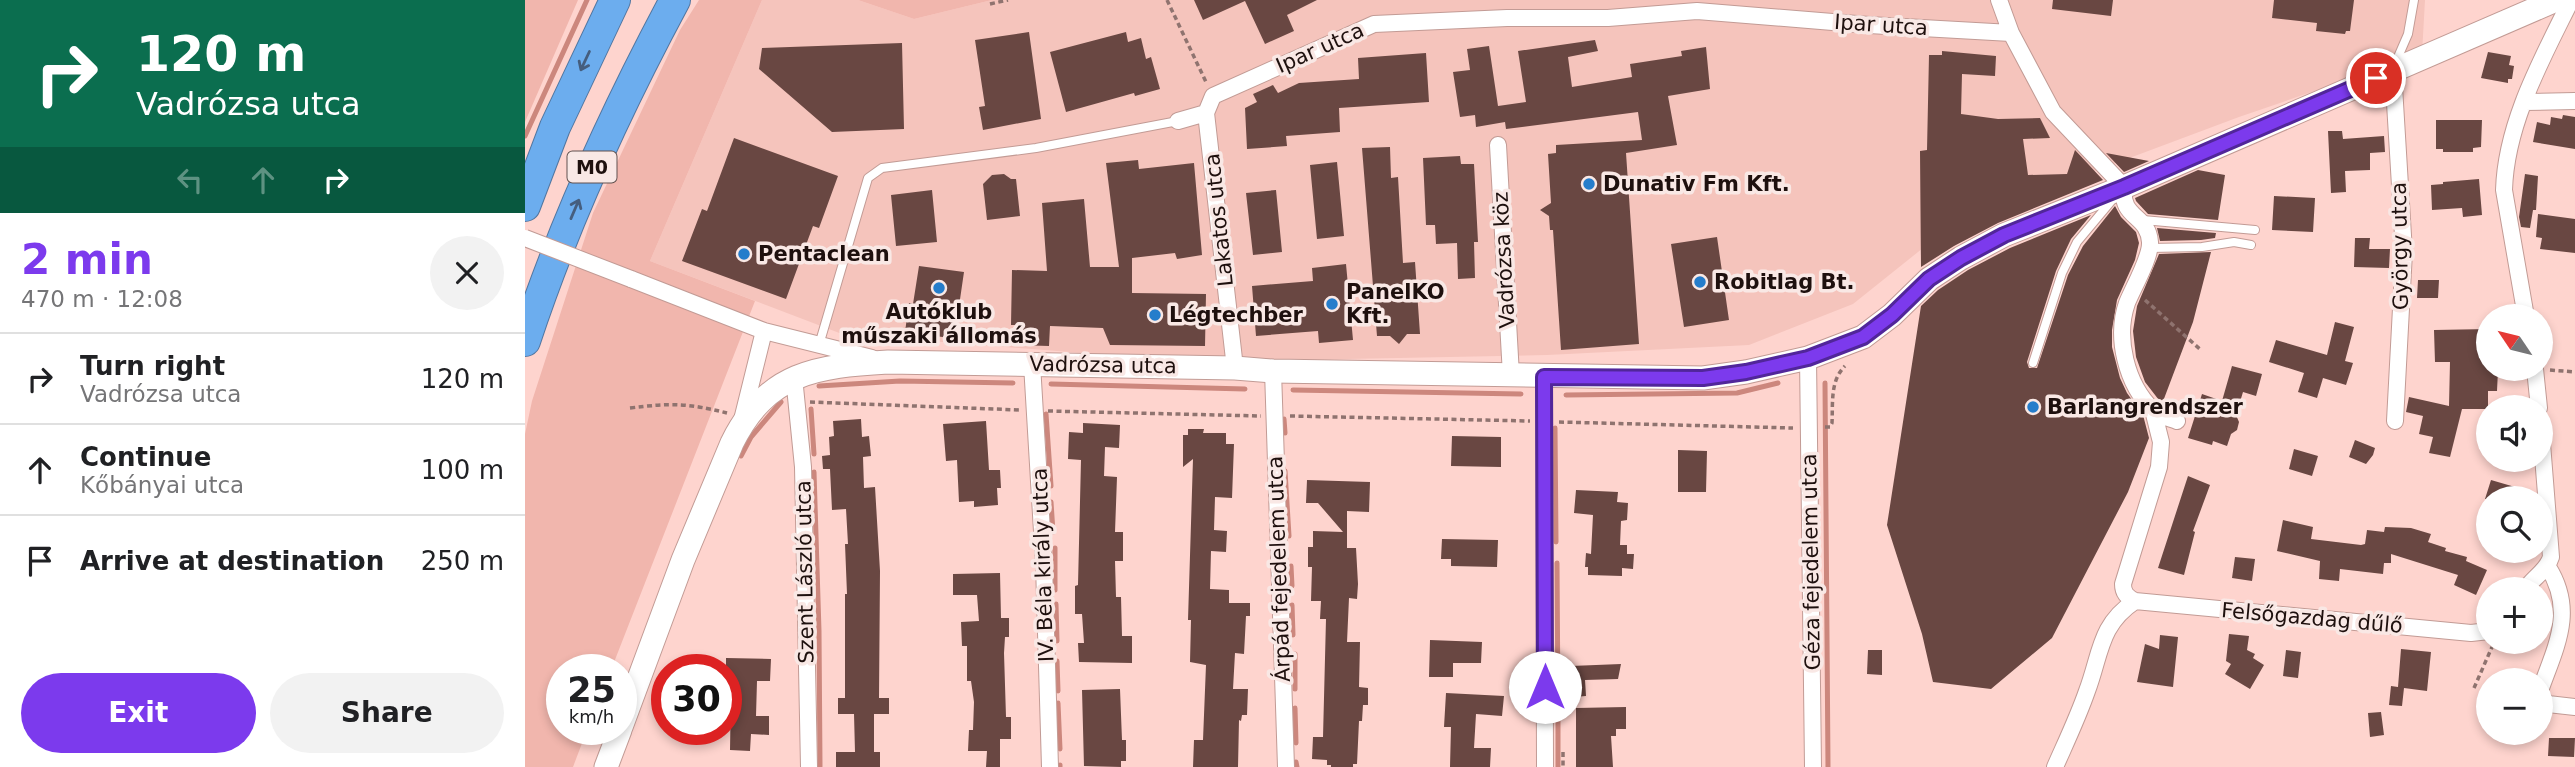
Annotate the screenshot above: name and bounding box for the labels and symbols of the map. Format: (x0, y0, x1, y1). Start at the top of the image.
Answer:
street label: Ipar utca (1833, 10, 1929, 40)
street label: Ipar utca (1272, 18, 1368, 78)
pin (2346, 48, 2406, 108)
one-way arrow (578, 50, 591, 72)
road number: M0 (567, 152, 617, 182)
street label: Lakatos utca (1200, 152, 1238, 288)
place label: Dunativ Fm Kft. (1603, 172, 1790, 196)
marker: Dunativ Fm Kft. (1581, 176, 1597, 192)
street label: György utca (2387, 182, 2413, 310)
street label: Vadrózsa köz (1488, 191, 1520, 329)
one-way arrow (569, 198, 582, 220)
place label: Pentaclean (758, 242, 890, 266)
marker: Pentaclean (736, 246, 752, 262)
place label: Robitlag Bt. (1714, 270, 1855, 294)
marker: Robitlag Bt. (1692, 274, 1708, 290)
marker: Autóklub műszaki állomás (931, 280, 947, 296)
place label: PanelKO Kft. (1346, 280, 1445, 328)
marker: PanelKO Kft. (1324, 296, 1340, 312)
place label: Autóklub műszaki állomás (841, 300, 1037, 348)
place label: Légtechber (1169, 303, 1304, 327)
north arrow (2476, 304, 2553, 382)
marker: Légtechber (1147, 307, 1163, 323)
street label: Vadrózsa utca (1029, 352, 1177, 378)
place label: Barlangrendszer (2047, 395, 2243, 419)
marker: Barlangrendszer (2025, 399, 2041, 415)
street label: Géza fejedelem utca (1797, 453, 1825, 671)
street label: Árpád fejedelem utca (1262, 455, 1295, 683)
street label: IV. Béla király utca (1028, 467, 1058, 663)
street label: Szent László utca (791, 480, 819, 664)
street label: Felsőgazdag dűlő (2220, 598, 2404, 638)
position arrow (1508, 650, 1582, 724)
speed limit sign: 30 (651, 654, 742, 745)

